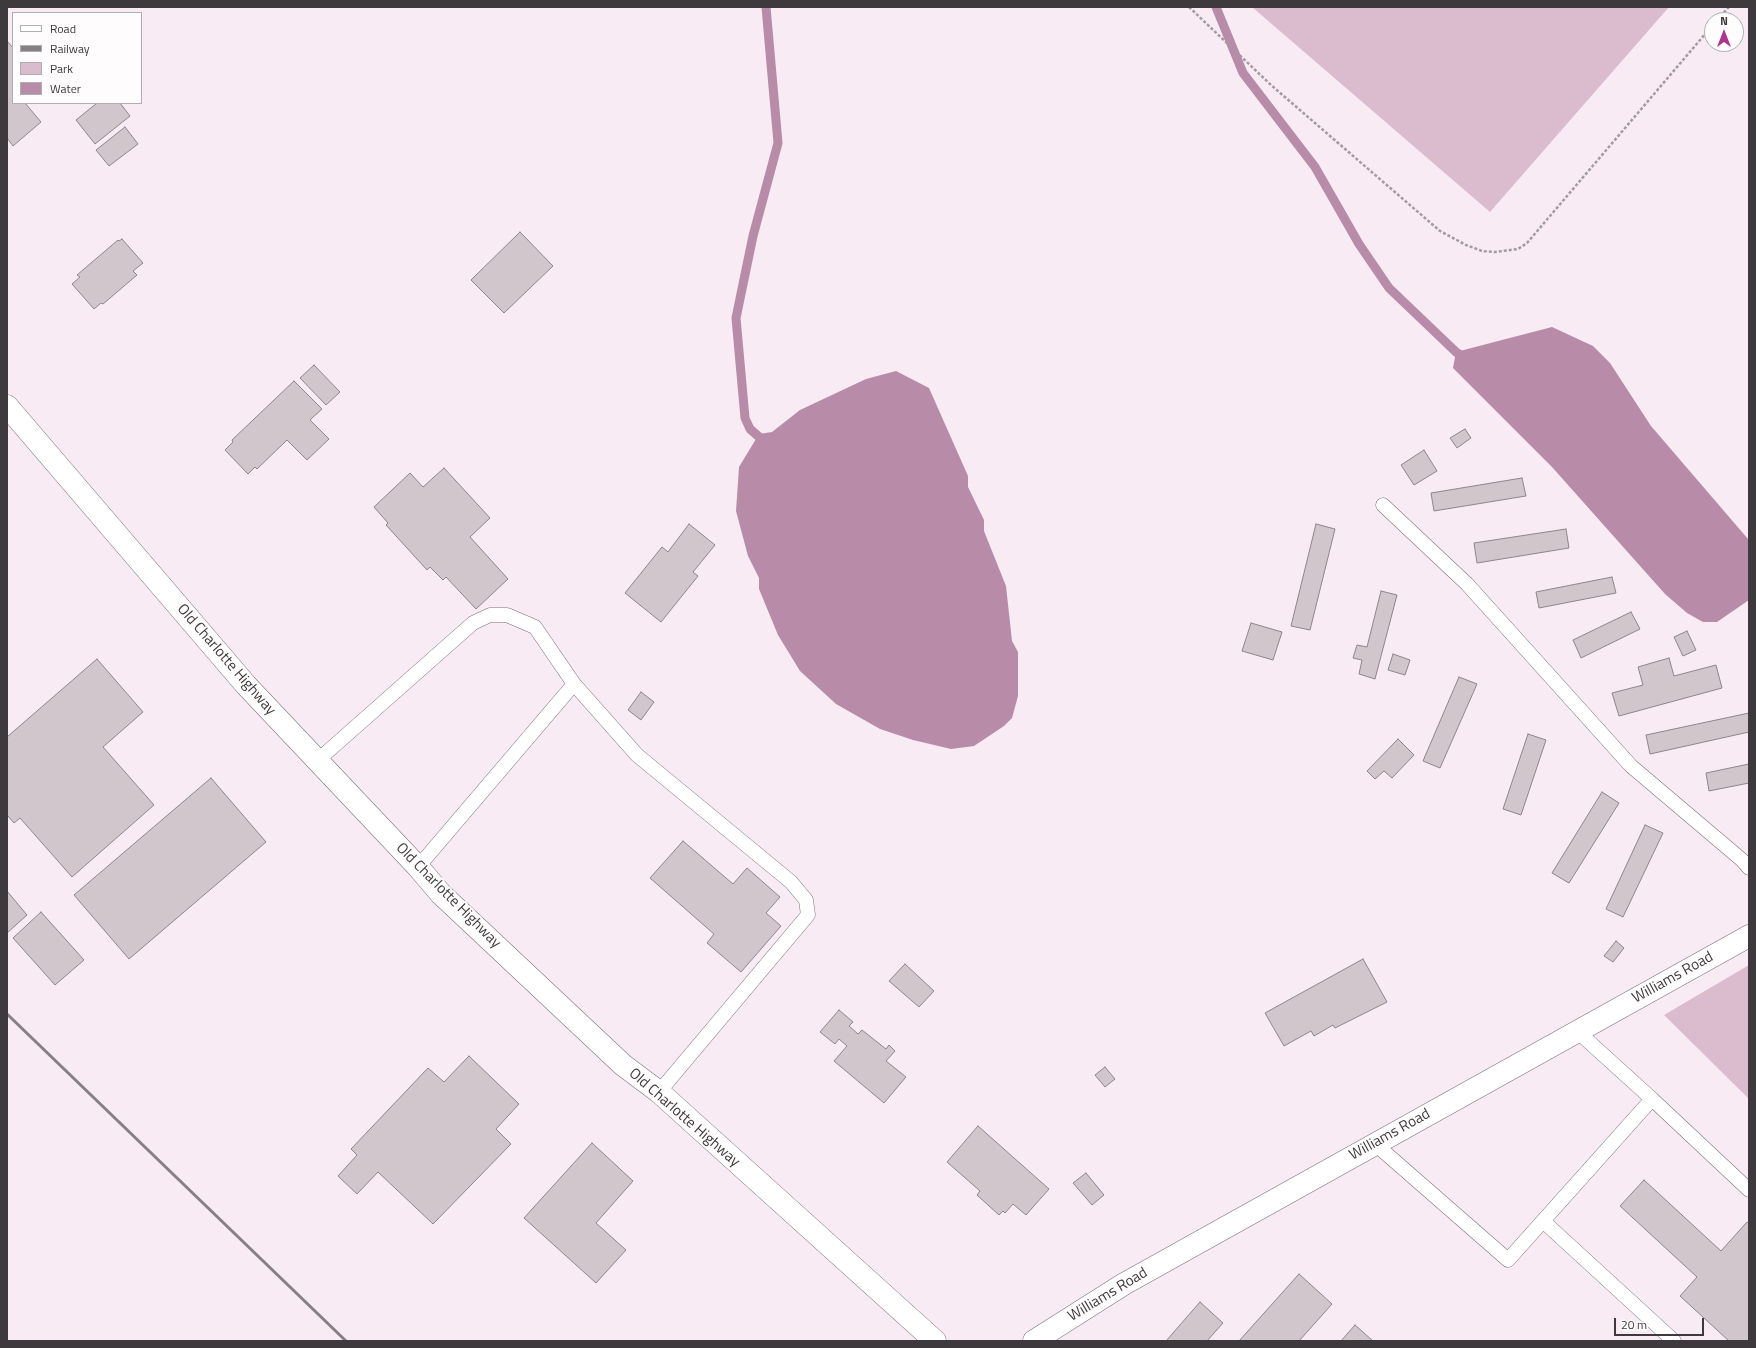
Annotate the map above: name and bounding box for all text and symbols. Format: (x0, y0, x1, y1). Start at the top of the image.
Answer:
legend (12, 12, 142, 104)
north arrow (1704, 12, 1744, 52)
text: N (1720, 13, 1728, 29)
text: Road (50, 19, 76, 38)
text: Railway (50, 39, 90, 58)
text: Park (50, 59, 73, 78)
text: Water (50, 79, 81, 98)
street label: Old Charlotte Highway (173, 601, 279, 719)
street label: Old Charlotte Highway (392, 840, 504, 952)
street label: Williams Road (1629, 948, 1717, 1008)
street label: Old Charlotte Highway (625, 1065, 743, 1171)
street label: Williams Road (1346, 1105, 1434, 1165)
street label: Williams Road (1065, 1264, 1151, 1326)
scale bar (1616, 1310, 1706, 1336)
text: 20 m (1621, 1315, 1647, 1334)

